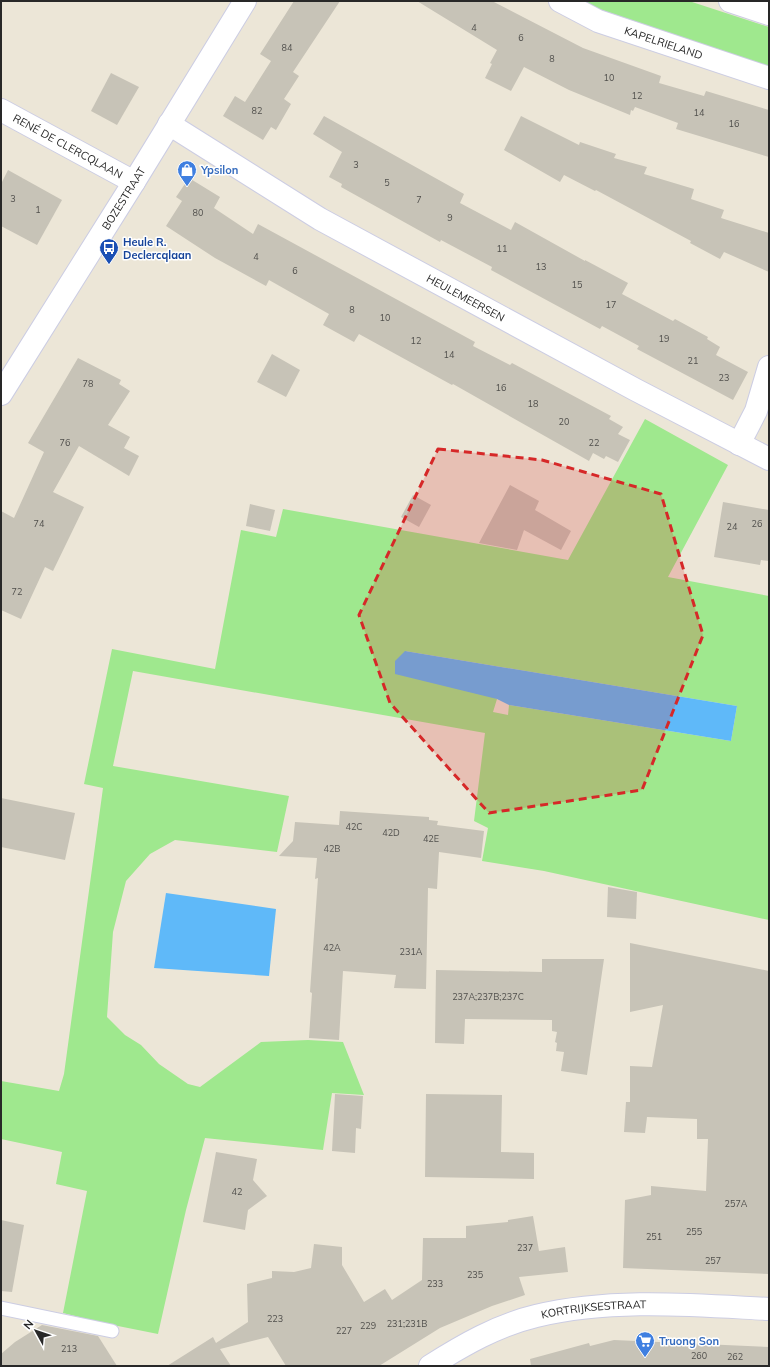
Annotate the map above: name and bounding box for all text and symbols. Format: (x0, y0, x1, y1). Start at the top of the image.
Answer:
house number: 4 (471, 22, 477, 33)
street label: KAPELRIELAND (623, 23, 704, 62)
house number: 6 (518, 32, 524, 43)
house number: 84 (282, 42, 293, 53)
house number: 8 (549, 53, 555, 64)
house number: 10 (604, 72, 614, 83)
house number: 12 (632, 90, 642, 101)
house number: 82 (252, 105, 262, 116)
house number: 14 (694, 107, 705, 118)
street label: RENÉ DE CLERCQLAAN (11, 111, 125, 182)
house number: 16 (729, 118, 739, 129)
shop icon: Ypsilon (176, 159, 198, 187)
house number: 3 (353, 159, 359, 170)
place label: Ypsilon (200, 163, 238, 177)
street label: BOZESTRAAT (99, 164, 149, 232)
house number: 5 (384, 177, 390, 188)
house number: 3 (10, 193, 16, 204)
house number: 7 (416, 194, 422, 205)
house number: 1 (35, 204, 41, 215)
house number: 80 (193, 207, 203, 218)
house number: 9 (447, 212, 453, 223)
place label: Heule R. Declercqlaan (123, 235, 192, 262)
bus stop icon: Heule R. Declercqlaan (98, 237, 120, 265)
house number: 11 (497, 243, 507, 254)
house number: 4 (253, 251, 259, 262)
house number: 13 (536, 261, 546, 272)
house number: 6 (292, 265, 298, 276)
street label: HEULEMEERSEN (424, 271, 507, 325)
house number: 15 (572, 279, 583, 290)
house number: 17 (606, 299, 616, 310)
house number: 8 (349, 304, 355, 315)
house number: 10 (380, 312, 390, 323)
house number: 19 (659, 333, 669, 344)
house number: 12 (411, 335, 421, 346)
house number: 14 (444, 349, 455, 360)
house number: 21 (688, 355, 698, 366)
house number: 23 (719, 372, 729, 383)
house number: 78 (83, 378, 93, 389)
house number: 16 (496, 382, 506, 393)
house number: 18 (528, 398, 538, 409)
house number: 20 (559, 416, 569, 427)
house number: 76 (60, 437, 70, 448)
house number: 22 (589, 437, 599, 448)
house number: 74 (34, 518, 45, 529)
house number: 26 (752, 518, 762, 529)
house number: 24 (727, 521, 738, 532)
house number: 72 (12, 586, 22, 597)
house number: 42C (346, 821, 362, 832)
house number: 42D (382, 827, 400, 838)
house number: 42E (423, 833, 439, 844)
house number: 42B (324, 843, 340, 854)
house number: 42A (323, 942, 341, 953)
house number: 231A (400, 946, 423, 957)
house number: 237A;237B;237C (452, 991, 524, 1002)
house number: 42 (232, 1186, 242, 1197)
house number: 257A (725, 1198, 748, 1209)
house number: 255 (686, 1226, 703, 1237)
house number: 251 (646, 1231, 662, 1242)
house number: 237 (517, 1242, 533, 1253)
house number: 257 (705, 1255, 721, 1266)
house number: 235 (467, 1269, 484, 1280)
house number: 233 (427, 1278, 443, 1289)
street label: KORTRIJKSESTRAAT (540, 1297, 647, 1322)
north arrow (16, 1311, 56, 1351)
house number: 223 (267, 1313, 283, 1324)
text: N (20, 1317, 36, 1332)
house number: 231;231B (387, 1318, 427, 1329)
house number: 229 (360, 1320, 376, 1331)
house number: 227 (336, 1325, 352, 1336)
supermarket icon: Truong Son (634, 1330, 656, 1358)
place label: Truong Son (659, 1334, 719, 1348)
house number: 213 (61, 1343, 77, 1354)
house number: 260 (691, 1350, 707, 1361)
house number: 262 (727, 1351, 743, 1362)

